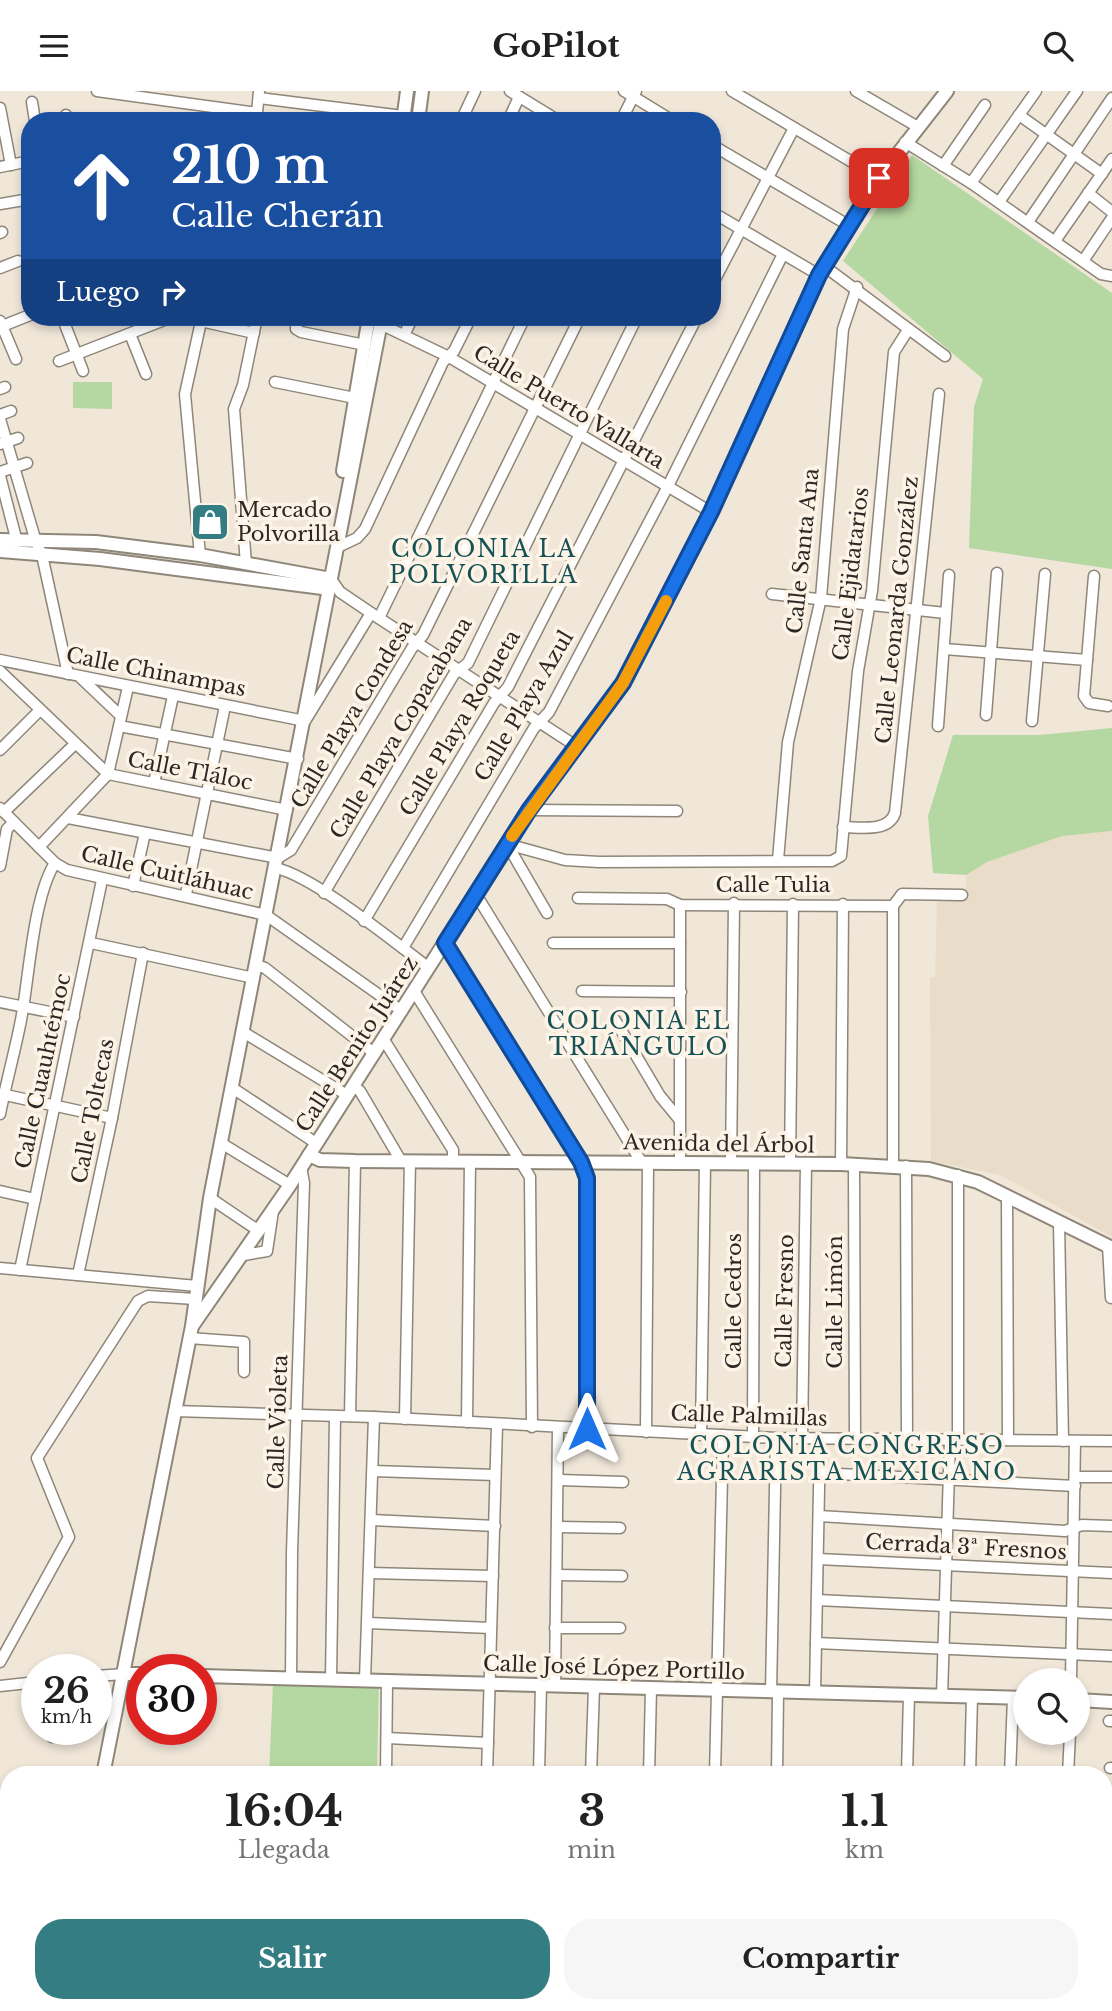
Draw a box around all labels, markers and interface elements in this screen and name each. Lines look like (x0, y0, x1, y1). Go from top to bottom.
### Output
text: GoPilot (492, 26, 620, 66)
icon: menu (35, 27, 73, 65)
icon: search (1039, 27, 1077, 65)
text: 210 m (171, 135, 329, 196)
icon: ahead (56, 140, 147, 231)
pin (849, 148, 909, 208)
icon: arrive (860, 159, 898, 197)
text: Calle Cherán (171, 196, 384, 236)
icon: right (154, 273, 192, 311)
text: Luego (56, 276, 140, 308)
street label: Calle Puerto Vallarta (469, 340, 670, 475)
street label: Calle Santa Ana (781, 466, 825, 635)
street label: Calle Leonarda González (870, 475, 924, 745)
street label: Calle Ejidatarios (827, 486, 875, 662)
place label: Mercado Polvorilla (237, 497, 340, 547)
shop icon: Mercado Polvorilla (189, 501, 231, 543)
district label: COLONIA LA POLVORILLA (389, 535, 579, 589)
street label: Calle Playa Copacabana (324, 612, 478, 844)
street label: Calle Playa Condesa (285, 615, 419, 813)
street label: Calle Playa Roqueta (394, 625, 526, 821)
street label: Calle Playa Azul (469, 626, 579, 786)
street label: Calle Chinampas (64, 642, 248, 702)
street label: Calle Tláloc (125, 746, 255, 796)
street label: Calle Cuitláhuac (78, 841, 256, 905)
street label: Calle Tulia (716, 872, 831, 898)
street label: Calle Benito Juárez (290, 951, 424, 1137)
street label: Calle Cuauhtémoc (10, 971, 76, 1171)
district label: COLONIA EL TRIÁNGULO (546, 1007, 732, 1061)
street label: Calle Toltecas (66, 1036, 120, 1186)
street label: Avenida del Árbol (622, 1129, 815, 1159)
street label: Calle Cedros (721, 1233, 747, 1369)
street label: Calle Fresno (771, 1234, 799, 1368)
street label: Calle Limón (822, 1235, 848, 1369)
street label: Calle Violeta (263, 1354, 293, 1490)
position arrow (550, 1392, 624, 1466)
street label: Calle Palmillas (670, 1400, 828, 1432)
district label: COLONIA CONGRESO AGRARISTA MEXICANO (676, 1432, 1017, 1486)
street label: Cerrada 3ª Fresnos (864, 1529, 1068, 1565)
street label: Calle José López Portillo (482, 1650, 746, 1686)
speed limit sign: 30 (126, 1654, 217, 1745)
map controls (1013, 1668, 1090, 1745)
button: search (1013, 1668, 1090, 1745)
text: 26 (43, 1669, 90, 1712)
text: km/h (41, 1706, 92, 1728)
text: 16:04 (225, 1785, 343, 1837)
text: 3 (578, 1785, 605, 1837)
text: 1.1 (841, 1785, 888, 1837)
text: Llegada (238, 1836, 330, 1864)
text: min (568, 1836, 616, 1864)
text: km (845, 1836, 884, 1864)
button: Salir (35, 1919, 550, 1999)
button: Compartir (564, 1919, 1078, 1999)

